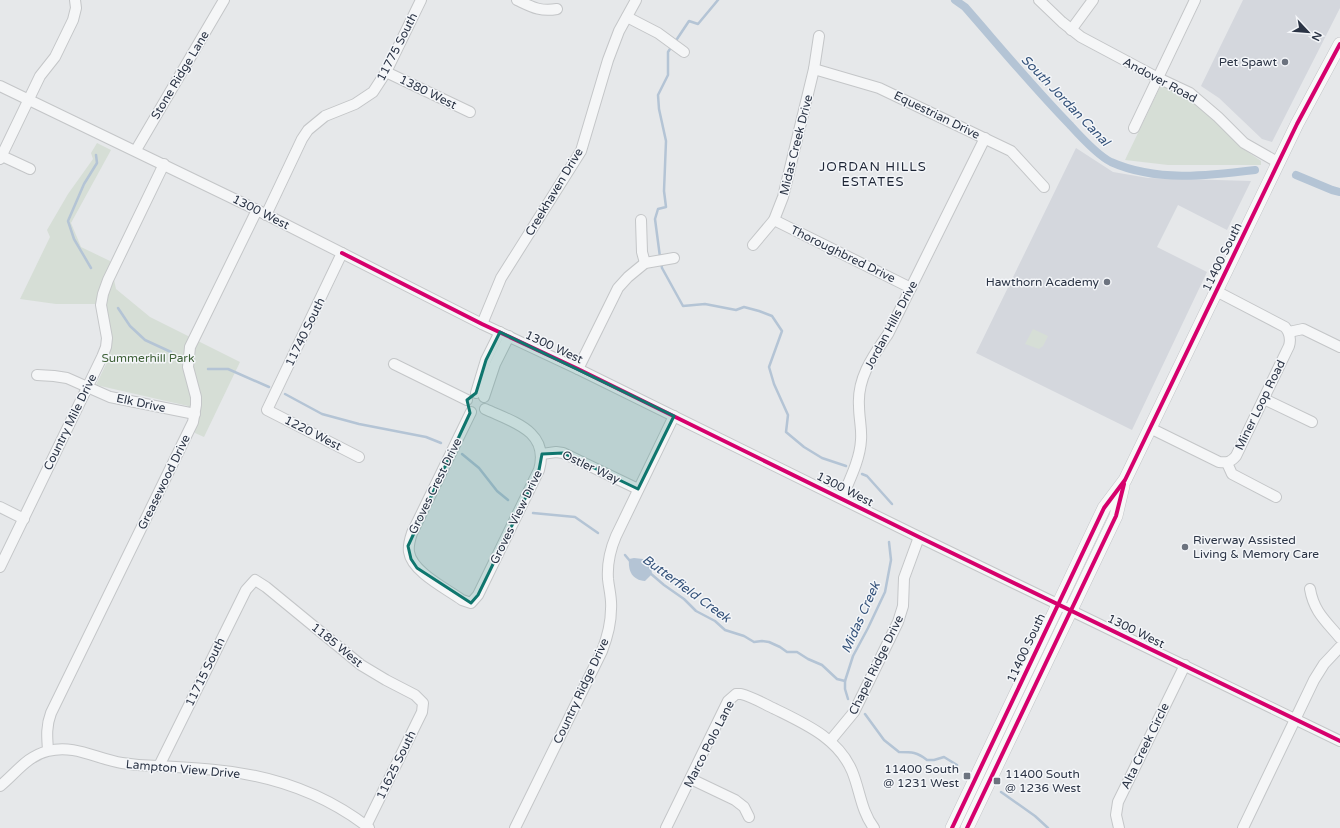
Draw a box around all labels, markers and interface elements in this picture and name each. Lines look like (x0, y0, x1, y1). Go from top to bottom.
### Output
street label: 11775 South (374, 11, 420, 83)
north arrow (1288, 12, 1328, 52)
street label: Stone Ridge Lane (148, 28, 212, 122)
text: N (1309, 29, 1324, 43)
water label: South Jordan Canal (1018, 52, 1114, 151)
street label: Andover Road (1121, 55, 1199, 105)
place label: Pet Spawt (1219, 55, 1277, 69)
marker: Pet Spawt (1280, 57, 1290, 67)
street label: 1380 West (397, 72, 459, 112)
street label: Equestrian Drive (892, 88, 982, 142)
street label: Midas Creek Drive (777, 93, 815, 197)
street label: Creekhaven Drive (522, 145, 586, 238)
district label: JORDAN HILLS ESTATES (819, 159, 927, 190)
street label: 1300 West (230, 192, 292, 232)
street label: 11400 South (1199, 220, 1245, 294)
street label: Thoroughbred Drive (788, 223, 898, 286)
place label: Hawthorn Academy (986, 275, 1100, 289)
marker: Hawthorn Academy (1102, 277, 1112, 287)
street label: Jordan Hills Drive (862, 278, 920, 372)
street label: 11740 South (282, 295, 328, 369)
street label: 1300 West (523, 328, 585, 367)
park label: Summerhill Park (101, 351, 195, 365)
street label: Miner Loop Road (1232, 358, 1288, 452)
street label: Country Mile Drive (41, 371, 100, 473)
street label: Elk Drive (115, 391, 167, 415)
street label: 1220 West (282, 413, 344, 453)
street label: Greasewood Drive (135, 432, 193, 532)
street label: Groves Crest Drive (406, 436, 464, 536)
street label: Ostler Way (560, 448, 623, 487)
street label: Groves View Drive (487, 468, 545, 566)
street label: 1300 West (814, 469, 876, 509)
place label: Riverway Assisted Living & Memory Care (1193, 533, 1319, 561)
marker: Riverway Assisted Living & Memory Care (1180, 542, 1190, 552)
water label: Butterfield Creek (639, 551, 734, 627)
water label: Midas Creek (838, 578, 884, 656)
street label: 11400 South (1004, 611, 1048, 685)
street label: 1300 West (1105, 611, 1167, 651)
street label: Chapel Ridge Drive (846, 613, 906, 717)
street label: 1185 West (309, 620, 366, 670)
street label: 11715 South (182, 635, 228, 709)
street label: Country Ridge Drive (550, 636, 612, 746)
street label: Marco Polo Lane (681, 698, 737, 790)
street label: Alta Creek Circle (1118, 700, 1172, 791)
street label: 11625 South (373, 728, 419, 802)
street label: Lampton View Drive (125, 757, 241, 781)
place label: 11400 South @ 1231 West (883, 762, 959, 790)
place label: 11400 South @ 1236 West (1005, 767, 1081, 795)
marker: 11400 South @ 1231 West (962, 771, 972, 781)
marker: 11400 South @ 1236 West (992, 776, 1002, 786)

